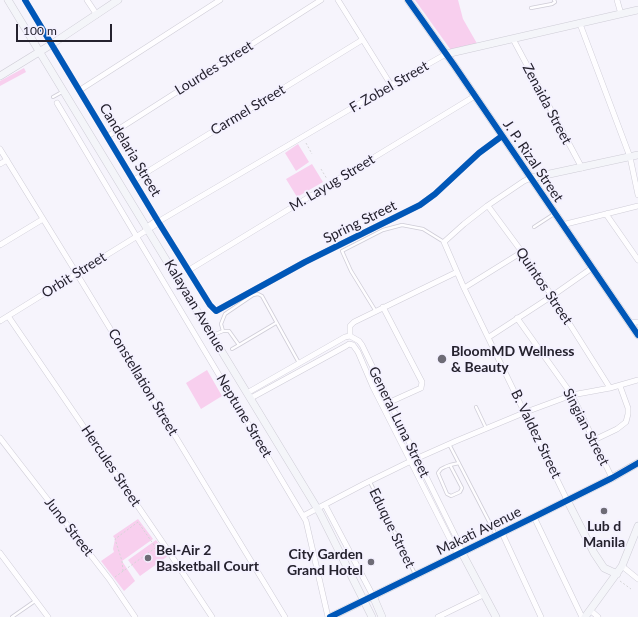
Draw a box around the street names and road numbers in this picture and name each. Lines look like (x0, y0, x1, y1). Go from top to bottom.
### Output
street label: Lourdes Street (172, 37, 256, 99)
street label: F. Zobel Street (346, 58, 432, 116)
street label: Zenaida Street (519, 61, 575, 147)
street label: Carmel Street (208, 81, 288, 139)
street label: Candelaria Street (96, 100, 164, 200)
street label: J. P. Rizal Street (499, 117, 567, 205)
street label: M. Layug Street (286, 151, 378, 215)
street label: Spring Street (321, 197, 399, 247)
street label: Quintos Street (512, 244, 576, 328)
street label: Orbit Street (39, 249, 109, 301)
street label: Kalayaan Avenue (161, 257, 229, 355)
street label: Constellation Street (104, 326, 182, 438)
street label: General Luna Street (365, 364, 433, 480)
street label: Neptune Street (213, 371, 275, 461)
street label: Singian Street (559, 386, 613, 468)
street label: B. Valdez Street (507, 387, 565, 481)
street label: Hercules Street (78, 422, 144, 510)
street label: Eduque Street (365, 485, 419, 571)
street label: Juno Street (41, 494, 97, 560)
street label: Makati Avenue (434, 503, 524, 559)

